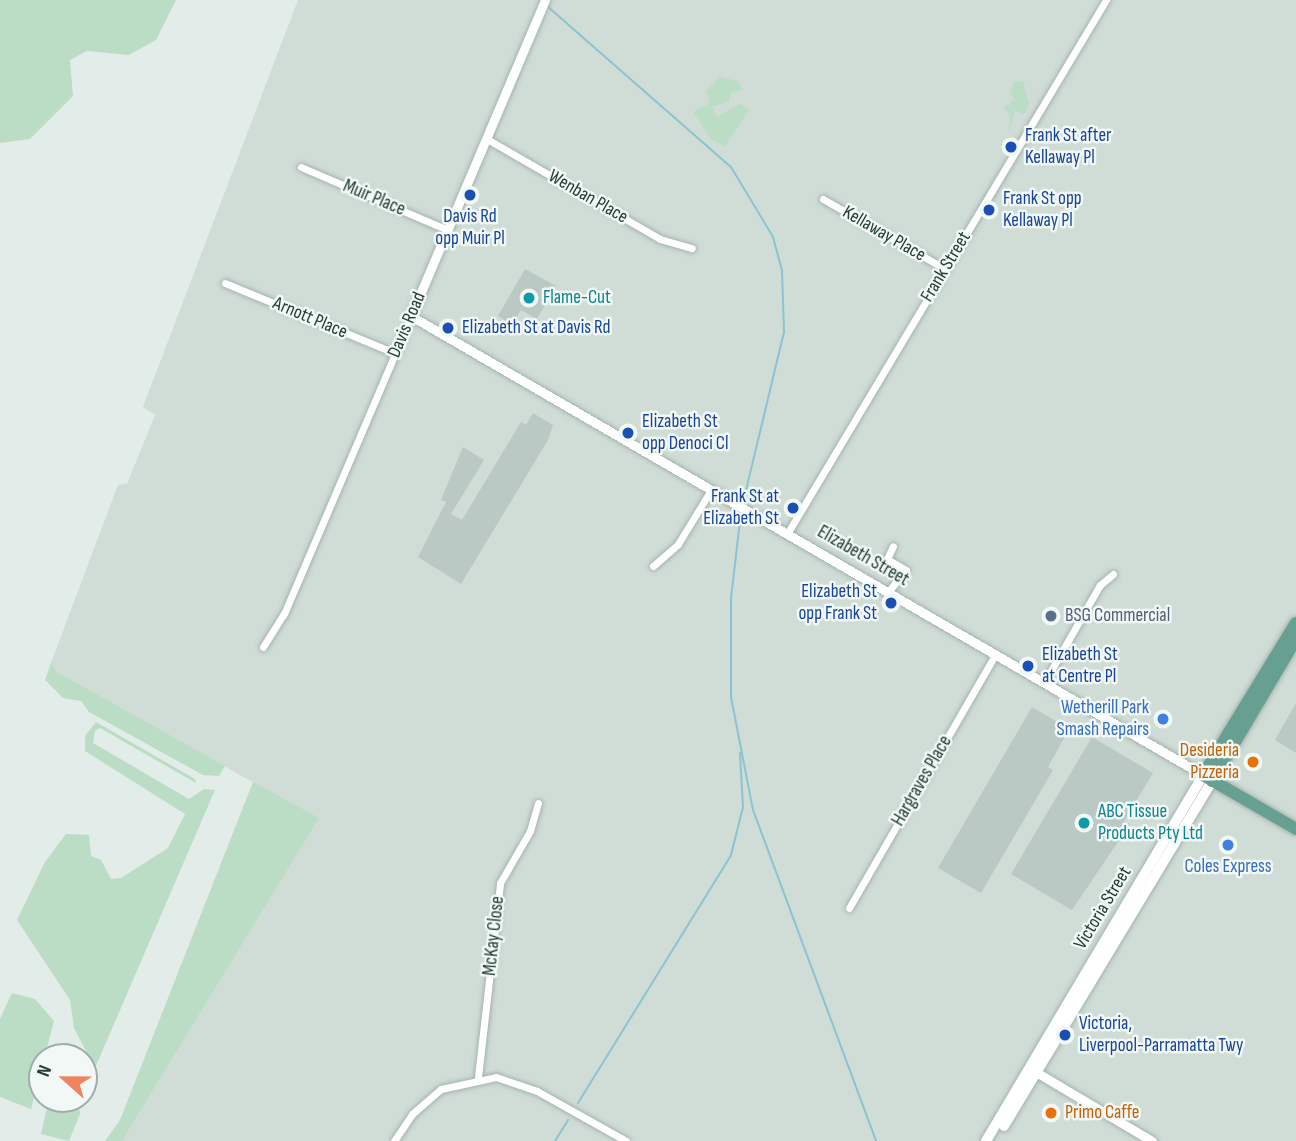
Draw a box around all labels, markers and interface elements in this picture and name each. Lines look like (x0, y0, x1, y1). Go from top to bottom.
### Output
place label: Frank St after Kellaway Pl (1025, 125, 1112, 169)
marker: Frank St after Kellaway Pl (1003, 139, 1019, 155)
street label: Wenban Place (544, 165, 632, 229)
street label: Muir Place (340, 175, 408, 221)
marker: Davis Rd opp Muir Pl (462, 187, 478, 203)
place label: Frank St opp Kellaway Pl (1003, 188, 1082, 232)
street label: Kellaway Place (838, 201, 930, 267)
marker: Frank St opp Kellaway Pl (981, 202, 997, 218)
place label: Davis Rd opp Muir Pl (435, 206, 505, 250)
street label: Frank Street (916, 228, 976, 306)
place label: Flame-Cut (543, 287, 611, 309)
street label: Davis Road (383, 289, 431, 361)
marker: Flame-Cut (521, 290, 537, 306)
street label: Arnott Place (269, 292, 351, 344)
place label: Elizabeth St at Davis Rd (462, 317, 611, 339)
marker: Elizabeth St at Davis Rd (440, 320, 456, 336)
place label: Elizabeth St opp Denoci Cl (642, 411, 729, 455)
marker: Elizabeth St opp Denoci Cl (620, 425, 636, 441)
place label: Frank St at Elizabeth St (703, 486, 779, 530)
marker: Frank St at Elizabeth St (785, 500, 801, 516)
street label: Elizabeth Street (813, 521, 913, 591)
place label: Elizabeth St opp Frank St (798, 581, 877, 625)
marker: Elizabeth St opp Frank St (883, 595, 899, 611)
place label: BSG Commercial (1065, 605, 1170, 627)
marker: BSG Commercial (1043, 608, 1059, 624)
place label: Elizabeth St at Centre Pl (1042, 644, 1118, 688)
marker: Elizabeth St at Centre Pl (1020, 658, 1036, 674)
place label: Wetherill Park Smash Repairs (1057, 697, 1149, 741)
marker: Wetherill Park Smash Repairs (1155, 711, 1171, 727)
street label: Hargraves Place (887, 732, 957, 830)
place label: Desideria Pizzeria (1180, 740, 1239, 784)
marker: Desideria Pizzeria (1245, 754, 1261, 770)
place label: ABC Tissue Products Pty Ltd (1098, 801, 1203, 845)
marker: ABC Tissue Products Pty Ltd (1076, 815, 1092, 831)
marker: Coles Express (1220, 837, 1236, 853)
place label: Coles Express (1185, 856, 1271, 878)
street label: Victoria Street (1069, 862, 1137, 954)
street label: McKay Close (478, 895, 510, 977)
place label: Victoria, Liverpool-Parramatta Twy (1079, 1013, 1243, 1057)
marker: Victoria, Liverpool-Parramatta Twy (1057, 1027, 1073, 1043)
north arrow (28, 1043, 98, 1113)
text: N (32, 1062, 57, 1080)
place label: Primo Caffe (1065, 1102, 1139, 1124)
marker: Primo Caffe (1043, 1105, 1059, 1121)

